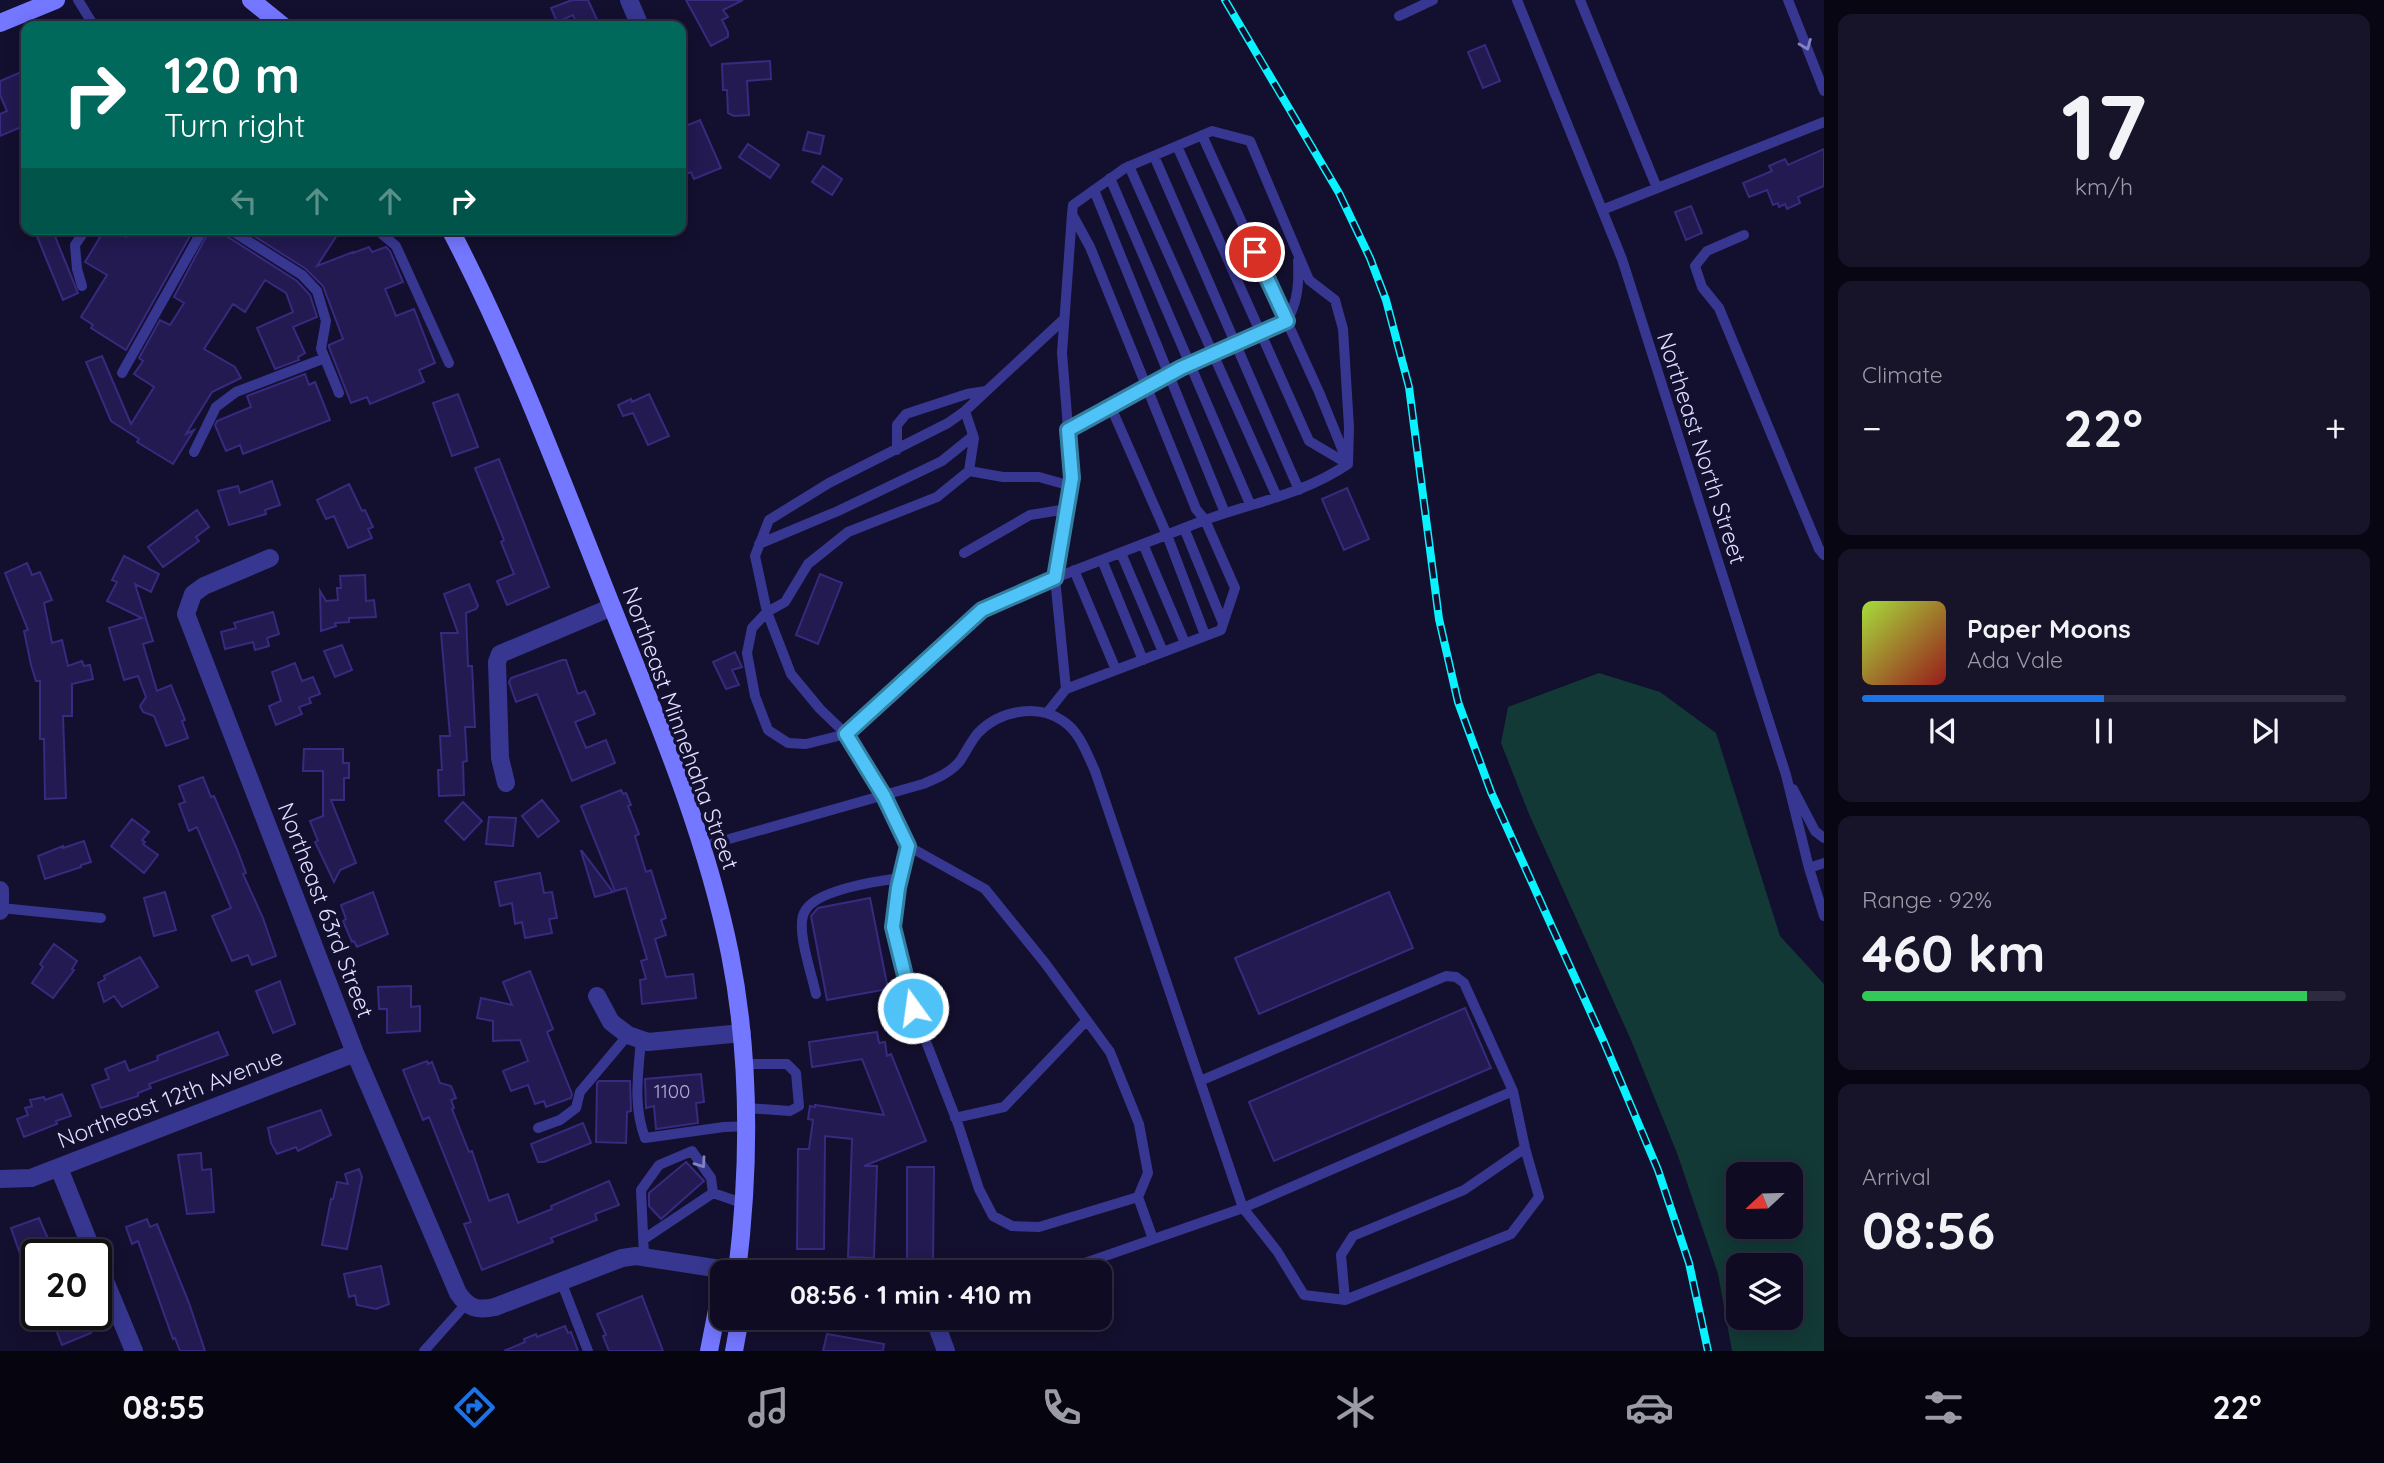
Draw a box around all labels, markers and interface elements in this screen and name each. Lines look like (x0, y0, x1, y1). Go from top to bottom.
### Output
one-way arrow (1797, 39, 1811, 51)
text: 120 m (164, 44, 300, 105)
icon: right (49, 49, 140, 140)
text: 17 (2061, 69, 2147, 183)
text: Turn right (164, 105, 305, 145)
text: km/h (2075, 172, 2133, 201)
icon: left (225, 182, 263, 220)
icon: ahead (298, 182, 336, 220)
icon: ahead (371, 182, 409, 220)
icon: right (444, 182, 482, 220)
pin (1225, 222, 1285, 282)
icon: arrive (1236, 233, 1274, 271)
street label: Northeast North Street (1651, 329, 1753, 568)
text: Climate (1862, 360, 1943, 389)
text: 22° (2063, 395, 2143, 460)
text: − (1862, 404, 1882, 452)
text: + (2325, 404, 2346, 452)
street label: Northeast Minnehaha Street (616, 583, 746, 874)
text: Paper Moons (1967, 612, 2131, 645)
text: Ada Vale (1967, 645, 2063, 674)
icon: previous (1924, 712, 1962, 750)
icon: pause (2085, 712, 2123, 750)
icon: next (2246, 712, 2284, 750)
street label: Northeast 63rd Street (272, 798, 380, 1022)
text: Range · 92% (1862, 885, 1992, 914)
text: 460 km (1862, 920, 2045, 985)
position arrow (876, 971, 950, 1045)
street label: Northeast 12th Avenue (53, 1042, 287, 1154)
house number: 1100 (654, 1079, 690, 1103)
one-way arrow (693, 1155, 705, 1168)
north arrow (1726, 1162, 1802, 1239)
map controls (1726, 1162, 1803, 1330)
text: Arrival (1862, 1162, 1931, 1191)
text: 08:56 (1862, 1197, 1995, 1262)
speed limit sign: 20 (21, 1239, 112, 1330)
button: layers (1726, 1253, 1803, 1330)
text: 08:56 · 1 min · 410 m (790, 1278, 1032, 1311)
icon: directions (450, 1383, 499, 1432)
icon: music (744, 1383, 793, 1432)
icon: phone (1037, 1383, 1086, 1432)
icon: climate (1331, 1383, 1380, 1432)
icon: car (1625, 1383, 1674, 1432)
icon: filters (1919, 1383, 1968, 1432)
text: 08:55 (122, 1387, 205, 1427)
text: 22° (2213, 1387, 2262, 1427)

